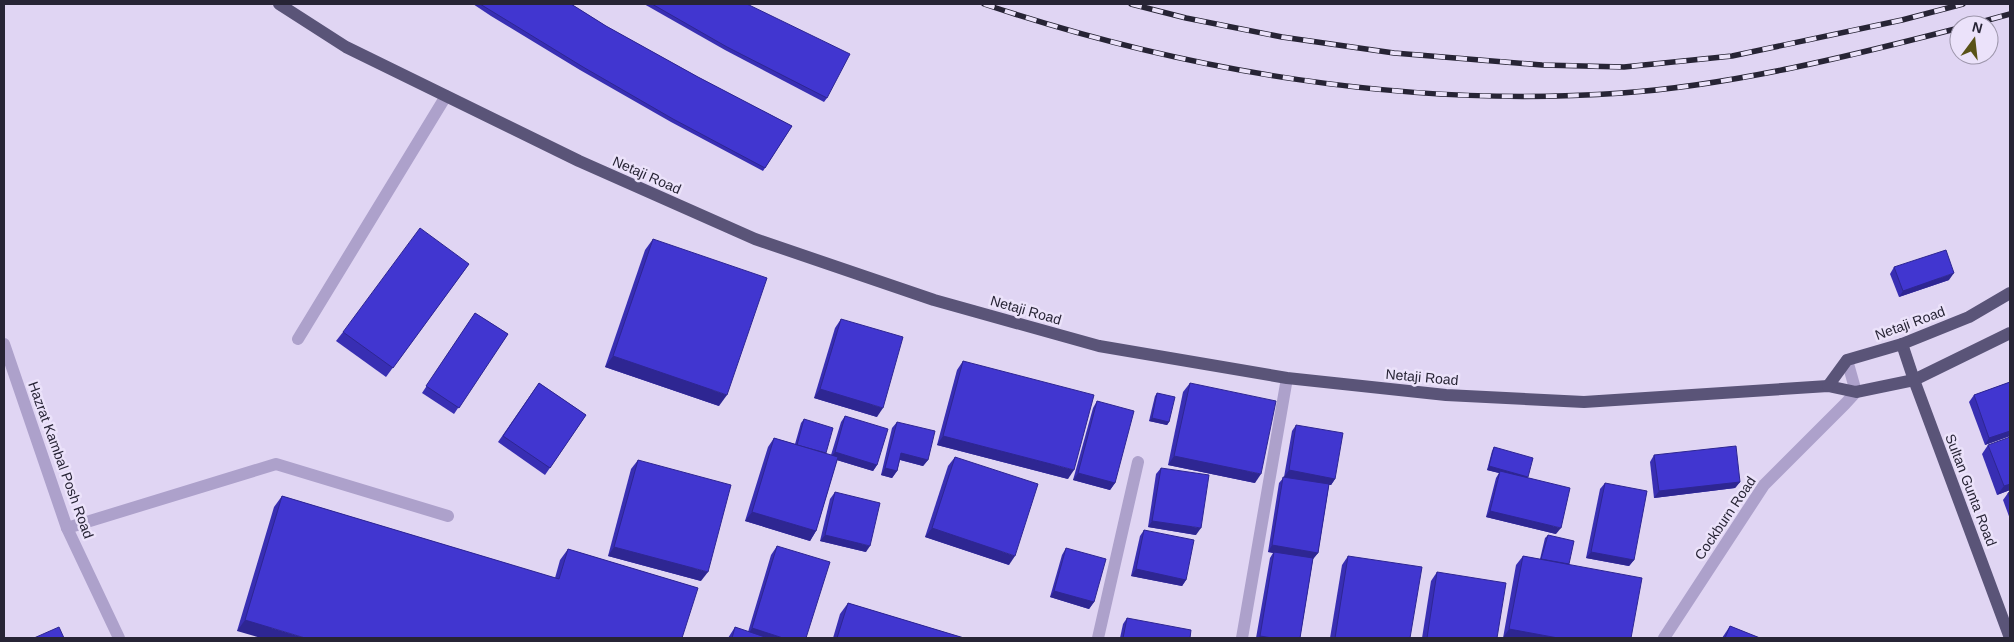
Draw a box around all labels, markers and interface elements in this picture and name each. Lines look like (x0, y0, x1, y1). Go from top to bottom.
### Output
north arrow (1949, 15, 1999, 65)
text: N (1970, 18, 1984, 36)
street label: Netaji Road (610, 153, 684, 197)
street label: Netaji Road (989, 292, 1063, 328)
street label: Netaji Road (1873, 303, 1947, 343)
street label: Netaji Road (1385, 366, 1459, 388)
street label: Hazrat Kambal Posh Road (25, 379, 97, 541)
street label: Sultan Gunta Road (1942, 432, 2000, 548)
street label: Cockburn Road (1691, 473, 1759, 563)

